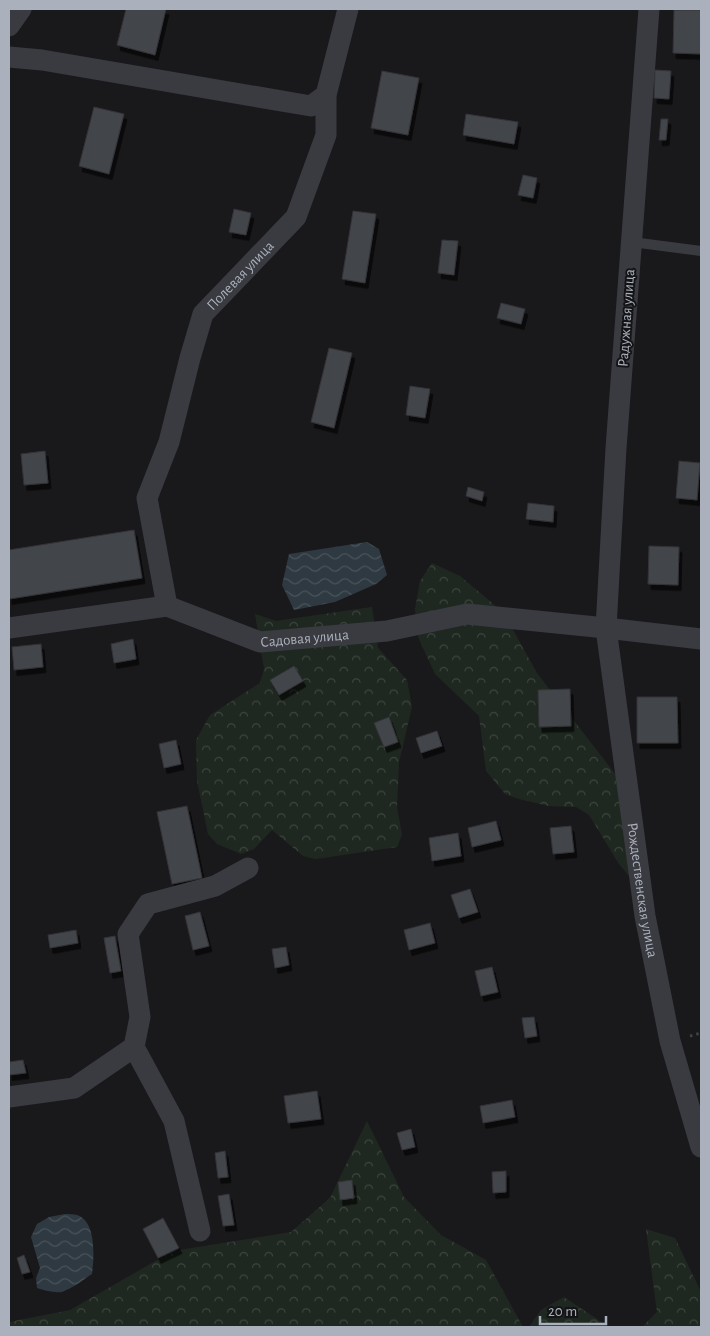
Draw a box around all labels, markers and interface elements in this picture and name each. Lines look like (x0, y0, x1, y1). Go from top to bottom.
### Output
street label: Полевая улица (204, 238, 277, 313)
street label: Радужная улица (616, 269, 637, 367)
street label: Садовая улица (260, 627, 350, 650)
street label: Рождественская улица (624, 822, 660, 959)
scale bar (540, 1294, 606, 1326)
text: 20 m (548, 1304, 577, 1319)

